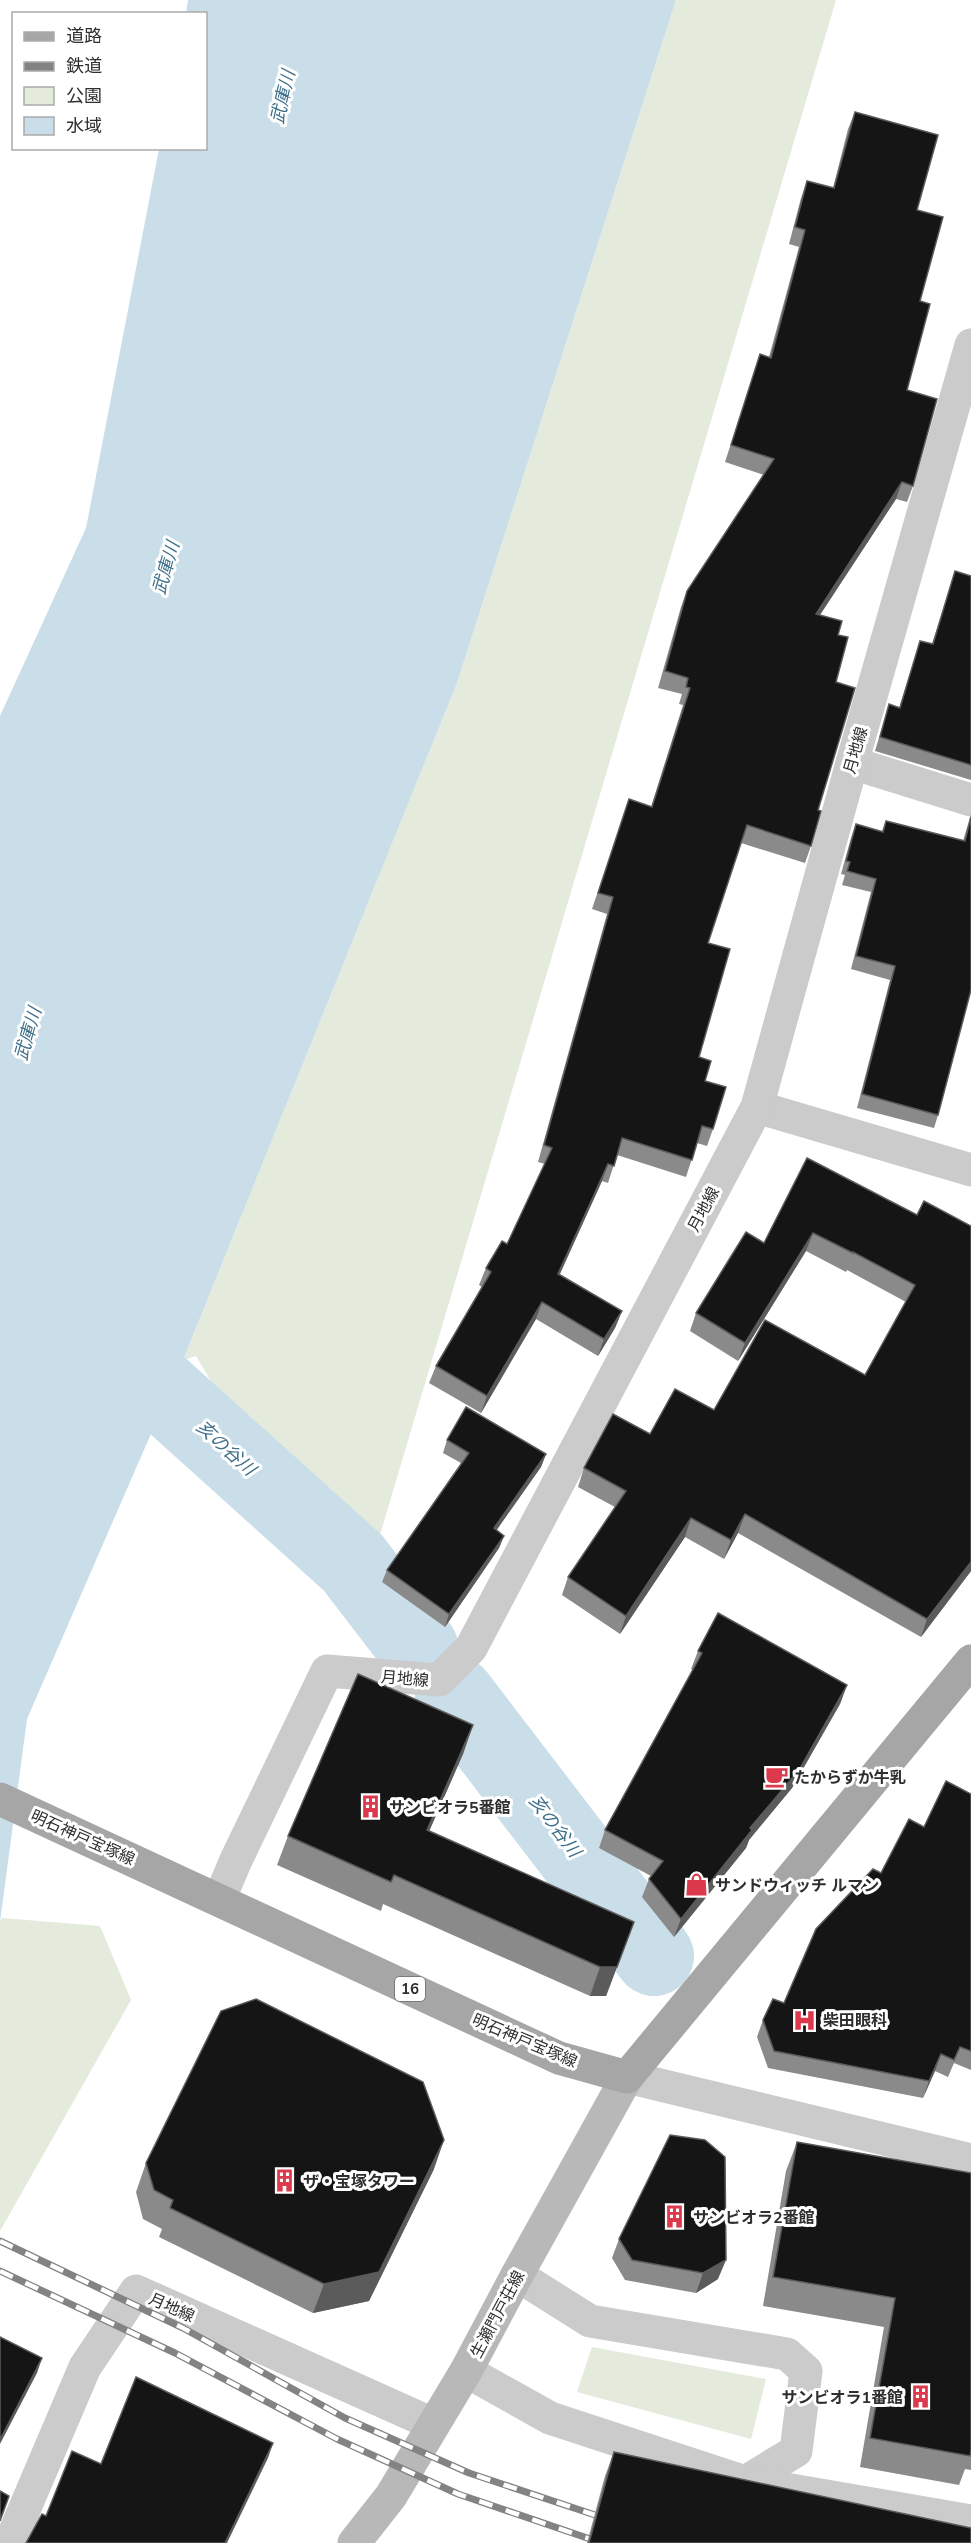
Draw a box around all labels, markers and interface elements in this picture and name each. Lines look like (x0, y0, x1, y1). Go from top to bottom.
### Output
legend (12, 12, 207, 150)
text: 道路 (66, 24, 102, 48)
text: 鉄道 (66, 54, 102, 78)
water label: 武庫川 (265, 66, 301, 126)
text: 公園 (66, 84, 102, 108)
text: 水域 (66, 114, 102, 138)
water label: 武庫川 (147, 537, 186, 597)
street label: 月地線 (839, 724, 873, 776)
water label: 武庫川 (9, 1003, 48, 1063)
street label: 月地線 (683, 1183, 725, 1236)
water label: 亥の谷川 (191, 1415, 262, 1482)
street label: 月地線 (380, 1666, 430, 1692)
cafe icon: たからずか牛乳 (763, 1764, 789, 1790)
place label: たからずか牛乳 (794, 1767, 906, 1789)
water label: 亥の谷川 (524, 1790, 587, 1864)
building icon: サンビオラ5番館 (358, 1794, 384, 1820)
place label: サンビオラ5番館 (389, 1797, 511, 1819)
street label: 明石神戸宝塚線 (27, 1805, 138, 1871)
shop icon: サンドウィッチ ルマン (684, 1872, 710, 1898)
place label: サンドウィッチ ルマン (715, 1875, 879, 1897)
road number: 16 (395, 1977, 425, 2001)
hospital icon: 柴田眼科 (792, 2007, 818, 2033)
street label: 明石神戸宝塚線 (469, 2009, 580, 2073)
place label: 柴田眼科 (823, 2010, 887, 2032)
building icon: ザ・宝塚タワー (272, 2168, 298, 2194)
place label: ザ・宝塚タワー (303, 2171, 415, 2193)
building icon: サンビオラ2番館 (662, 2204, 688, 2230)
place label: サンビオラ2番館 (693, 2207, 815, 2229)
street label: 生瀬門戸荘線 (466, 2267, 530, 2362)
street label: 月地線 (145, 2288, 198, 2328)
building icon: サンビオラ1番館 (908, 2384, 934, 2410)
place label: サンビオラ1番館 (781, 2387, 903, 2409)

